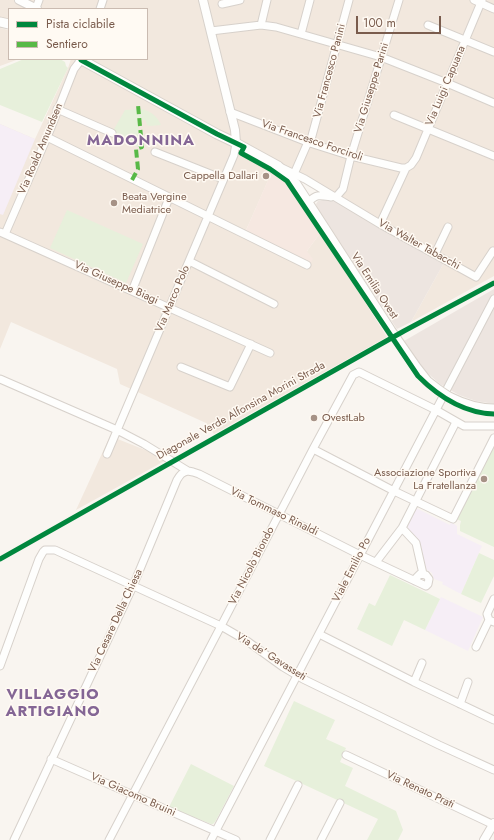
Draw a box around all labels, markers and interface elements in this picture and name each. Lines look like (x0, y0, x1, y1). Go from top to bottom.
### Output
legend (8, 8, 148, 60)
scale bar (358, 8, 443, 34)
text: 100 m (363, 14, 396, 32)
text: Pista ciclabile (46, 15, 115, 33)
street label: Via Francesco Panini (311, 22, 349, 120)
text: Sentiero (46, 35, 88, 53)
street label: Via Giuseppe Parini (352, 41, 392, 135)
street label: Via Luigi Capuana (423, 44, 469, 128)
street label: Via Roald Amundsen (16, 101, 66, 197)
street label: Via Francesco Forciroli (259, 117, 365, 165)
district label: MADONNINA (87, 132, 195, 150)
place label: Cappella Dallari (184, 169, 258, 183)
marker: Cappella Dallari (261, 171, 271, 181)
place label: Beata Vergine Mediatrice (122, 190, 187, 216)
marker: Beata Vergine Mediatrice (109, 198, 119, 208)
street label: Via Walter Tabacchi (376, 217, 462, 273)
street label: Via Emilia Ovest (348, 250, 400, 322)
street label: Via Giuseppe Biagi (72, 258, 160, 308)
street label: Via Marco Polo (153, 264, 193, 334)
street label: Diagonale Verde Alfonsina Morini Strada (154, 359, 328, 463)
place label: OvestLab (322, 411, 365, 425)
marker: OvestLab (309, 413, 319, 423)
place label: Associazione Sportiva La Fratellanza (374, 466, 476, 492)
marker: Associazione Sportiva La Fratellanza (479, 474, 489, 484)
street label: Via Tommaso Rinaldi (228, 485, 320, 539)
street label: Via Nicolò Biondo (227, 525, 277, 607)
street label: Viale Emilio Po (330, 535, 374, 605)
street label: Via Cesare Della Chiesa (86, 567, 146, 675)
street label: Via de’ Gavasseti (233, 630, 309, 684)
district label: VILLAGGIO ARTIGIANO (5, 686, 101, 721)
street label: Via Renato Prati (384, 768, 456, 812)
street label: Via Giacomo Bruini (88, 770, 178, 820)

